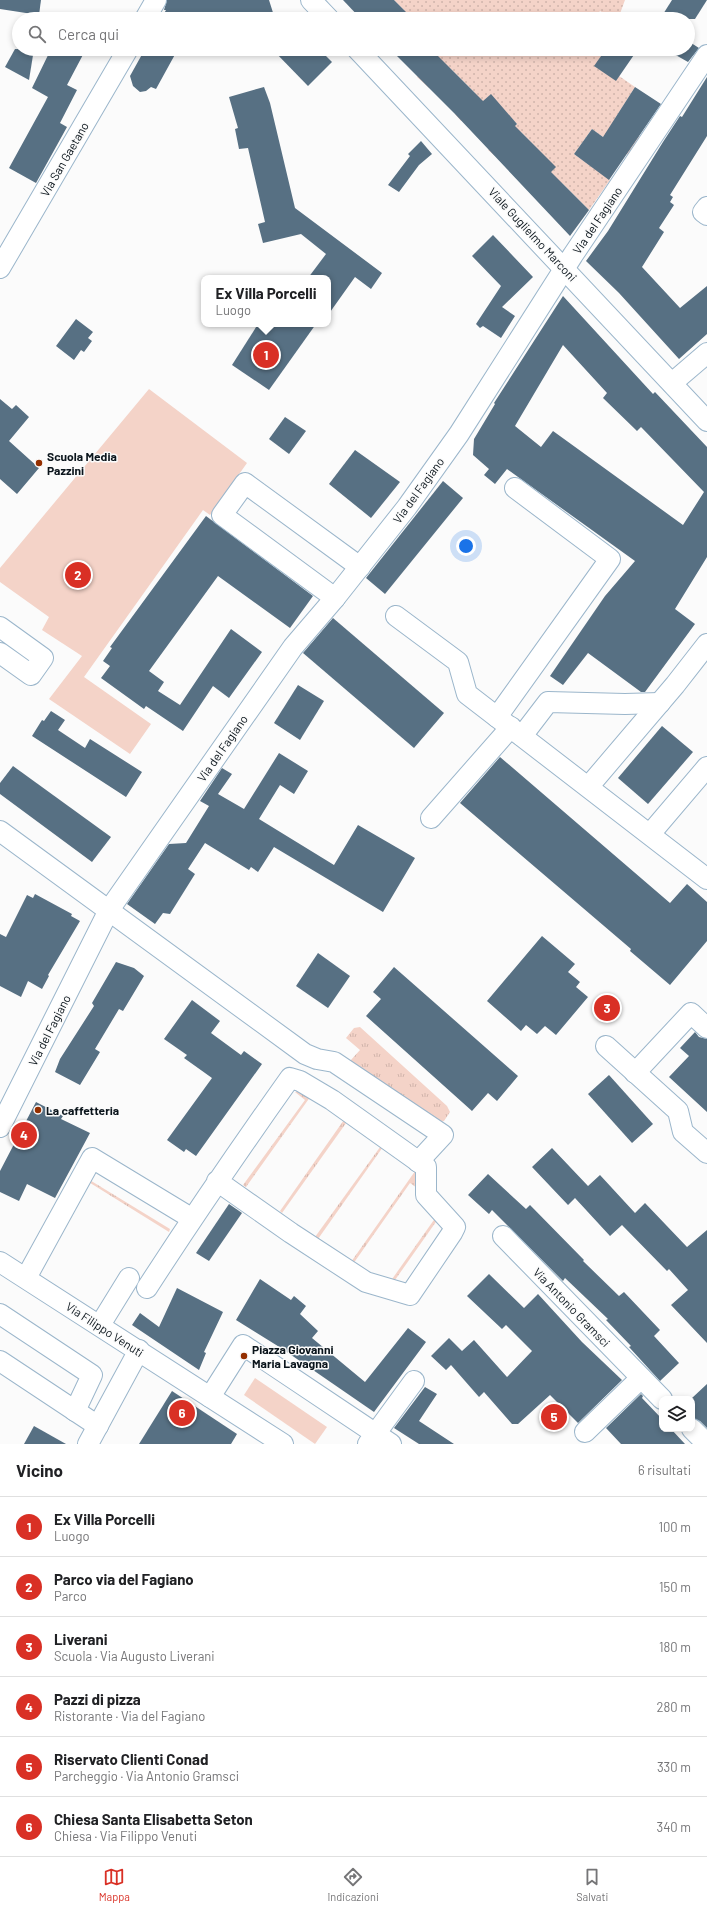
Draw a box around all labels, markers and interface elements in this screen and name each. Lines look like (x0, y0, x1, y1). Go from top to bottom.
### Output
search box (12, 12, 695, 56)
icon: search (26, 23, 48, 45)
text: Cerca qui (58, 25, 119, 43)
street label: Via San Gaetano (37, 119, 91, 199)
street label: Viale Guglielmo Marconi (486, 184, 580, 284)
street label: Via del Fagiano (569, 184, 625, 256)
popup (201, 275, 331, 327)
text: Ex Villa Porcelli (216, 284, 316, 302)
text: Luogo (216, 302, 251, 318)
pin: 1 (253, 340, 279, 370)
place label: Scuola Media Pazzini (47, 449, 117, 477)
street label: Via del Fagiano (389, 454, 447, 526)
marker: Scuola Media Pazzini (34, 458, 44, 468)
your location (456, 536, 476, 556)
pin: 2 (65, 560, 91, 590)
street label: Via del Fagiano (194, 712, 250, 784)
street label: Via del Fagiano (25, 992, 73, 1068)
pin: 3 (594, 993, 620, 1023)
place label: La caffetteria (46, 1103, 119, 1117)
marker: La caffetteria (33, 1105, 43, 1115)
pin: 4 (11, 1120, 37, 1150)
street label: Via Antonio Gramsci (531, 1265, 613, 1349)
street label: Via Filippo Venuti (64, 1299, 146, 1359)
place label: Piazza Giovanni Maria Lavagna (252, 1342, 334, 1370)
marker: Piazza Giovanni Maria Lavagna (239, 1351, 249, 1361)
map controls (659, 1396, 695, 1432)
button: layers (659, 1396, 695, 1432)
pin: 6 (169, 1398, 195, 1428)
pin: 5 (541, 1402, 567, 1432)
text: Vicino (16, 1460, 63, 1480)
text: 6 risultati (638, 1462, 691, 1478)
text: Ex Villa Porcelli (54, 1510, 155, 1528)
text: 1 (27, 1519, 31, 1535)
text: 100 m (658, 1519, 691, 1535)
text: Luogo (54, 1528, 89, 1544)
text: Parco via del Fagiano (54, 1570, 194, 1588)
text: 2 (25, 1579, 33, 1595)
text: 150 m (659, 1579, 691, 1595)
text: Parco (54, 1588, 87, 1604)
text: Liverani (54, 1630, 108, 1648)
text: 3 (25, 1639, 33, 1655)
text: 180 m (659, 1639, 691, 1655)
text: Scuola · Via Augusto Liverani (54, 1648, 215, 1664)
text: Pazzi di pizza (54, 1690, 141, 1708)
text: 4 (25, 1699, 33, 1715)
text: 280 m (657, 1699, 691, 1715)
text: Ristorante · Via del Fagiano (54, 1708, 205, 1724)
text: Riservato Clienti Conad (54, 1750, 208, 1768)
text: 5 (25, 1759, 33, 1775)
text: 330 m (657, 1759, 691, 1775)
text: Parcheggio · Via Antonio Gramsci (54, 1768, 239, 1784)
text: Chiesa Santa Elisabetta Seton (54, 1810, 253, 1828)
text: 6 (26, 1819, 32, 1835)
text: 340 m (656, 1819, 691, 1835)
text: Chiesa · Via Filippo Venuti (54, 1828, 197, 1844)
tab: Mappa (99, 1866, 130, 1903)
tab: Indicazioni (327, 1866, 379, 1903)
tab: Salvati (576, 1866, 608, 1903)

